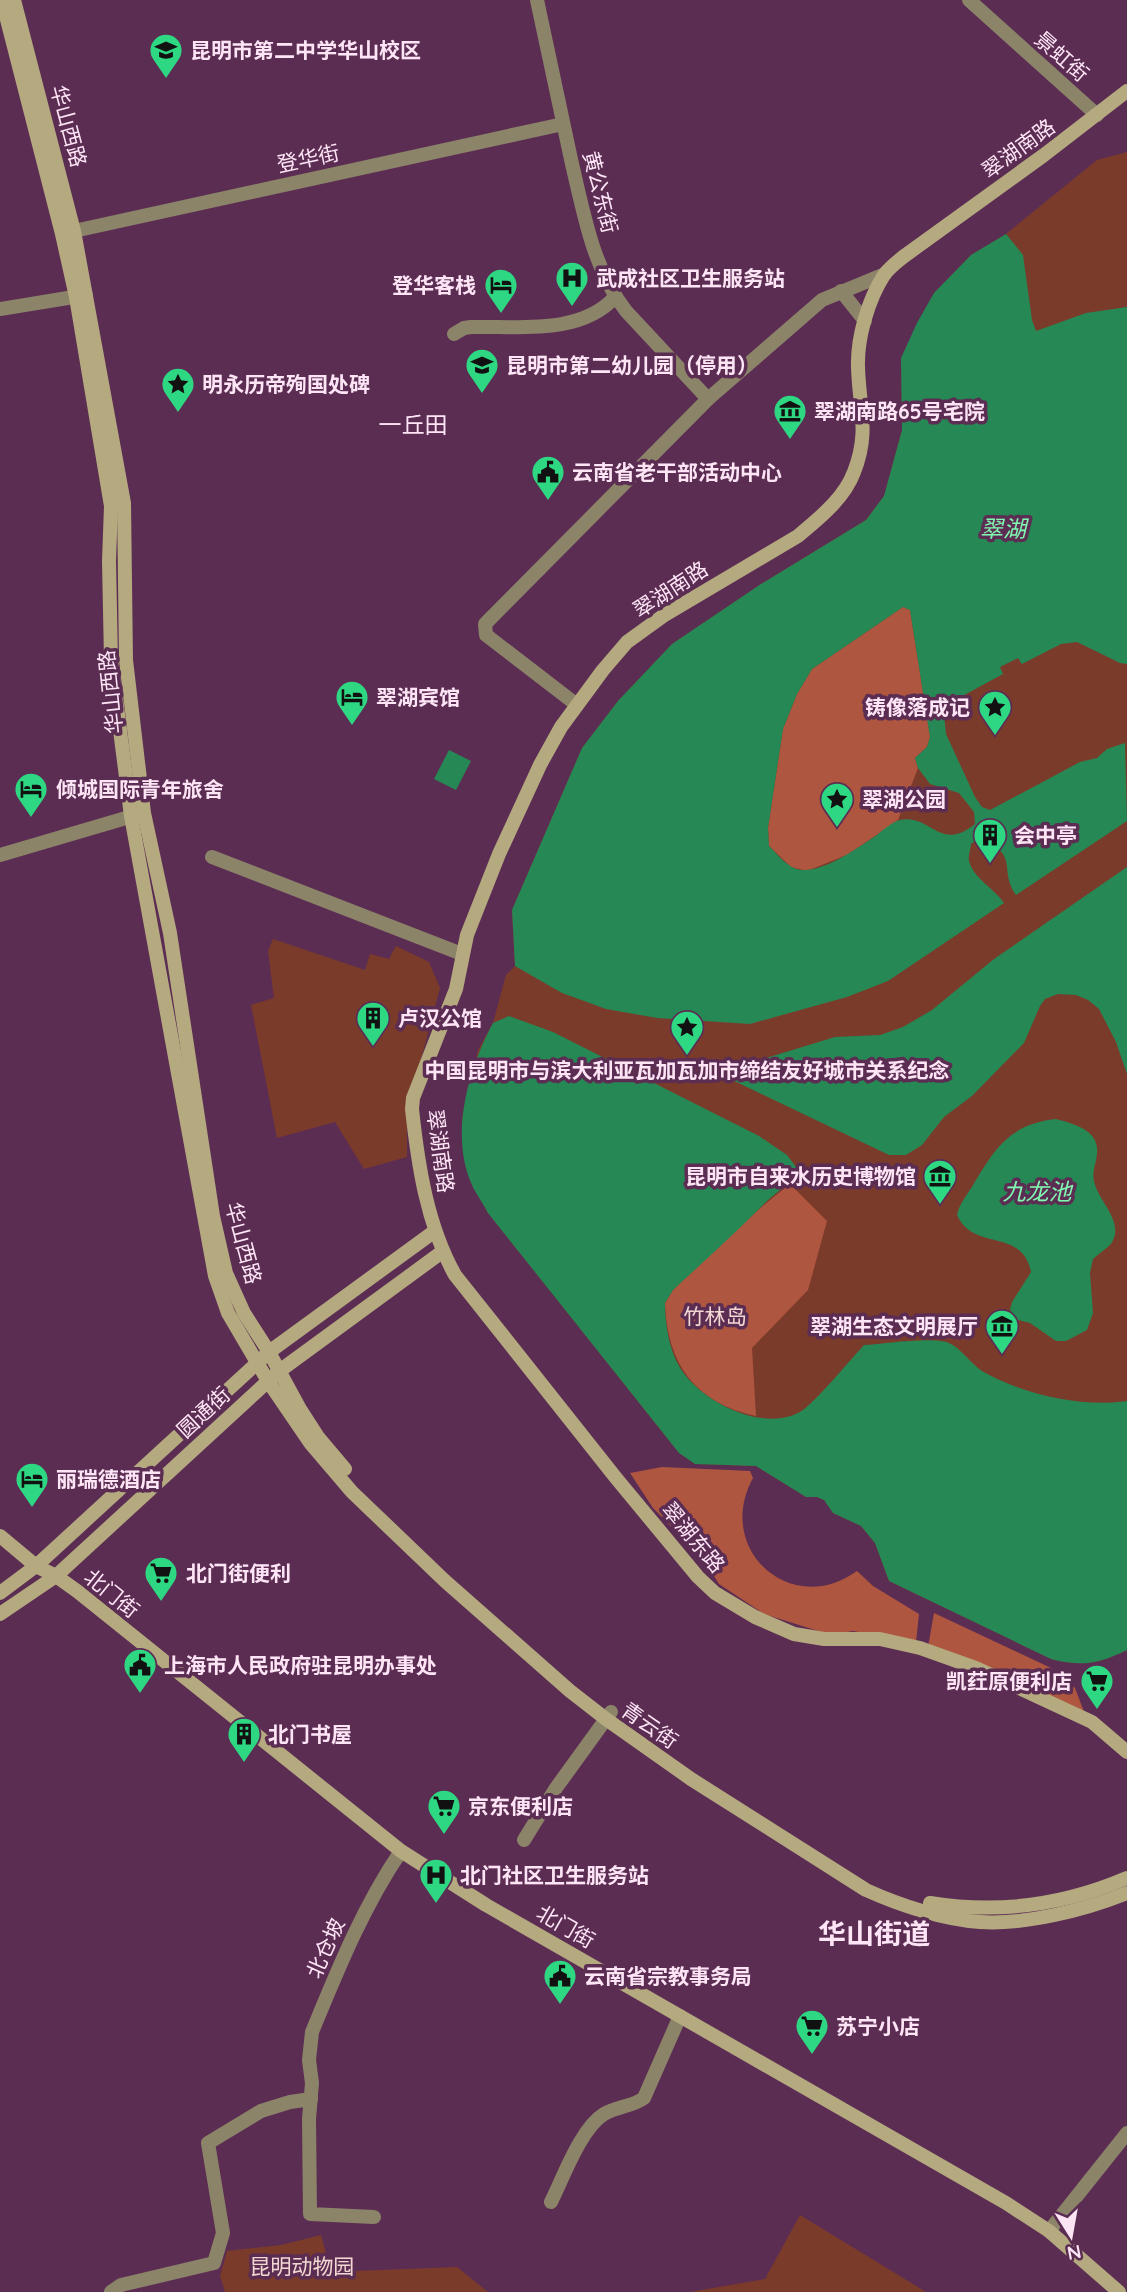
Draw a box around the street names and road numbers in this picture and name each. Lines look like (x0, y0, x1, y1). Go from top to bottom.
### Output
street label: 景虹街 (1030, 26, 1094, 86)
street label: 华山西路 (46, 82, 92, 170)
street label: 翠湖南路 (976, 113, 1060, 183)
street label: 登华街 (274, 139, 342, 177)
street label: 黄公东街 (578, 148, 624, 236)
street label: 翠湖南路 (628, 555, 712, 623)
street label: 华山西路 (93, 649, 127, 735)
street label: 翠湖南路 (422, 1108, 460, 1194)
street label: 华山西路 (221, 1199, 267, 1287)
street label: 圆通街 (171, 1381, 235, 1443)
street label: 翠湖东路 (657, 1496, 731, 1578)
street label: 北门街 (79, 1563, 145, 1623)
street label: 青云街 (617, 1696, 683, 1754)
street label: 北门街 (532, 1899, 600, 1953)
street label: 北仓坡 (300, 1914, 350, 1982)

